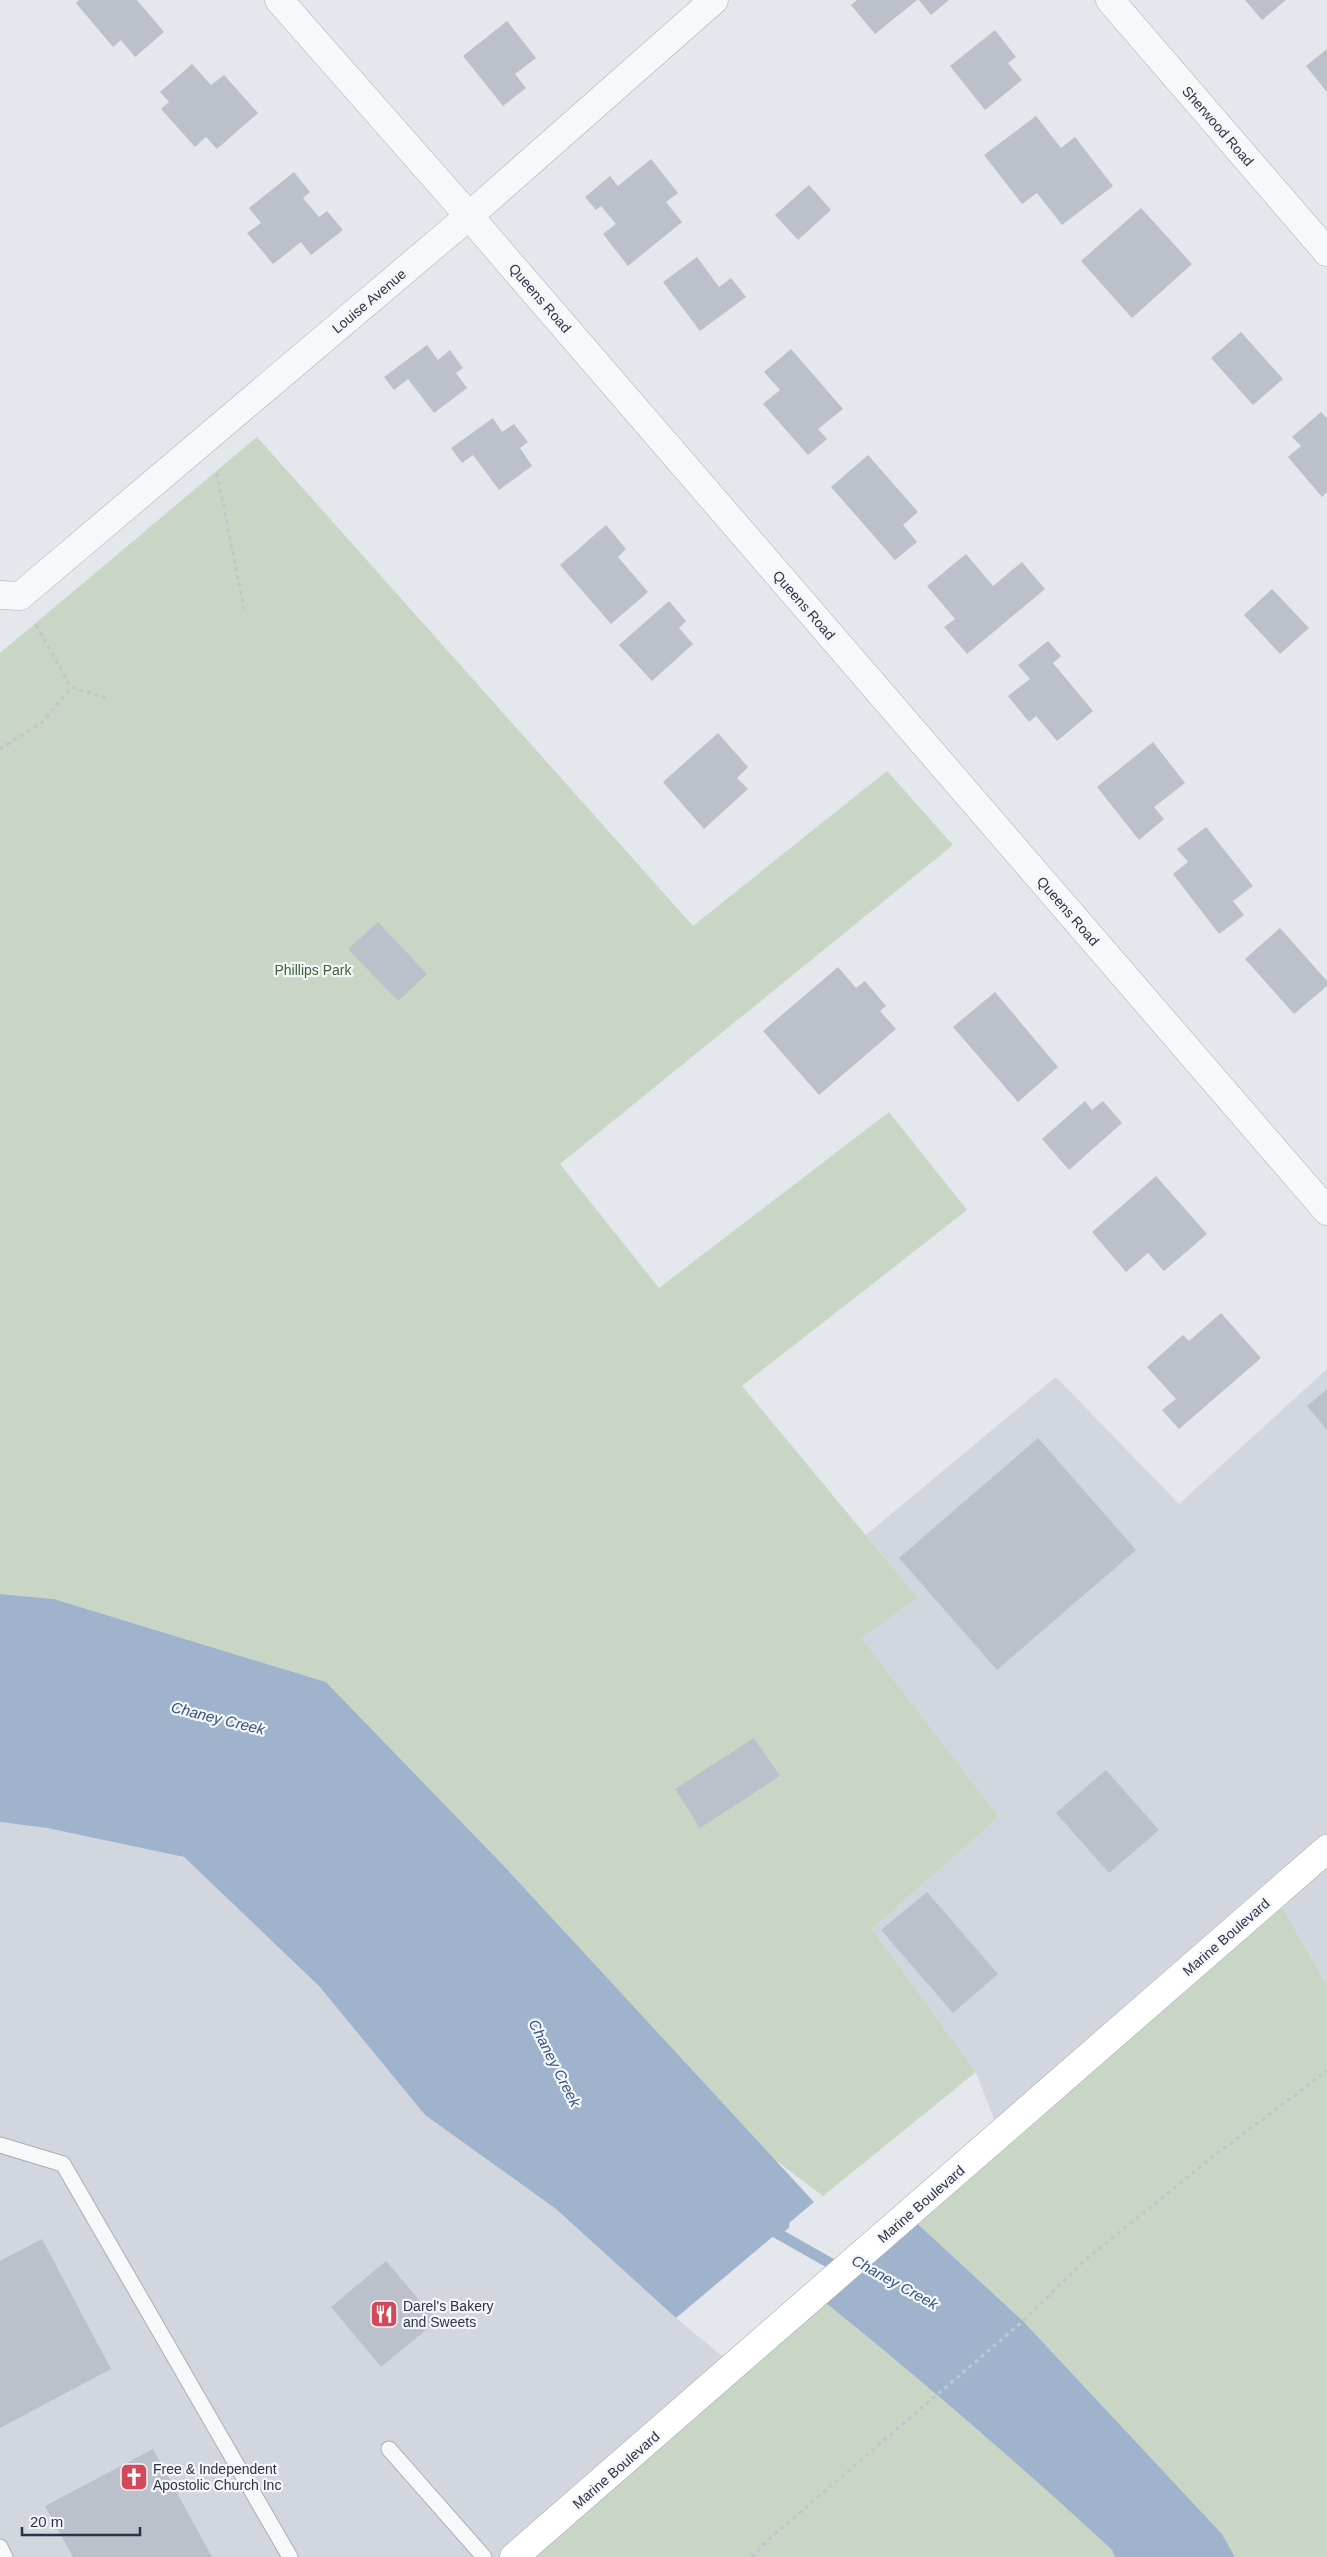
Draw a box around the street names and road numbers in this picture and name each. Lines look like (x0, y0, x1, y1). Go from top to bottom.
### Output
street label: Sherwood Road (1179, 83, 1257, 169)
street label: Queens Road (506, 260, 574, 336)
street label: Louise Avenue (329, 265, 409, 337)
street label: Queens Road (770, 567, 838, 643)
street label: Queens Road (1034, 873, 1102, 949)
street label: Marine Boulevard (1179, 1895, 1273, 1979)
street label: Marine Boulevard (874, 2162, 968, 2246)
street label: Marine Boulevard (569, 2428, 663, 2512)

